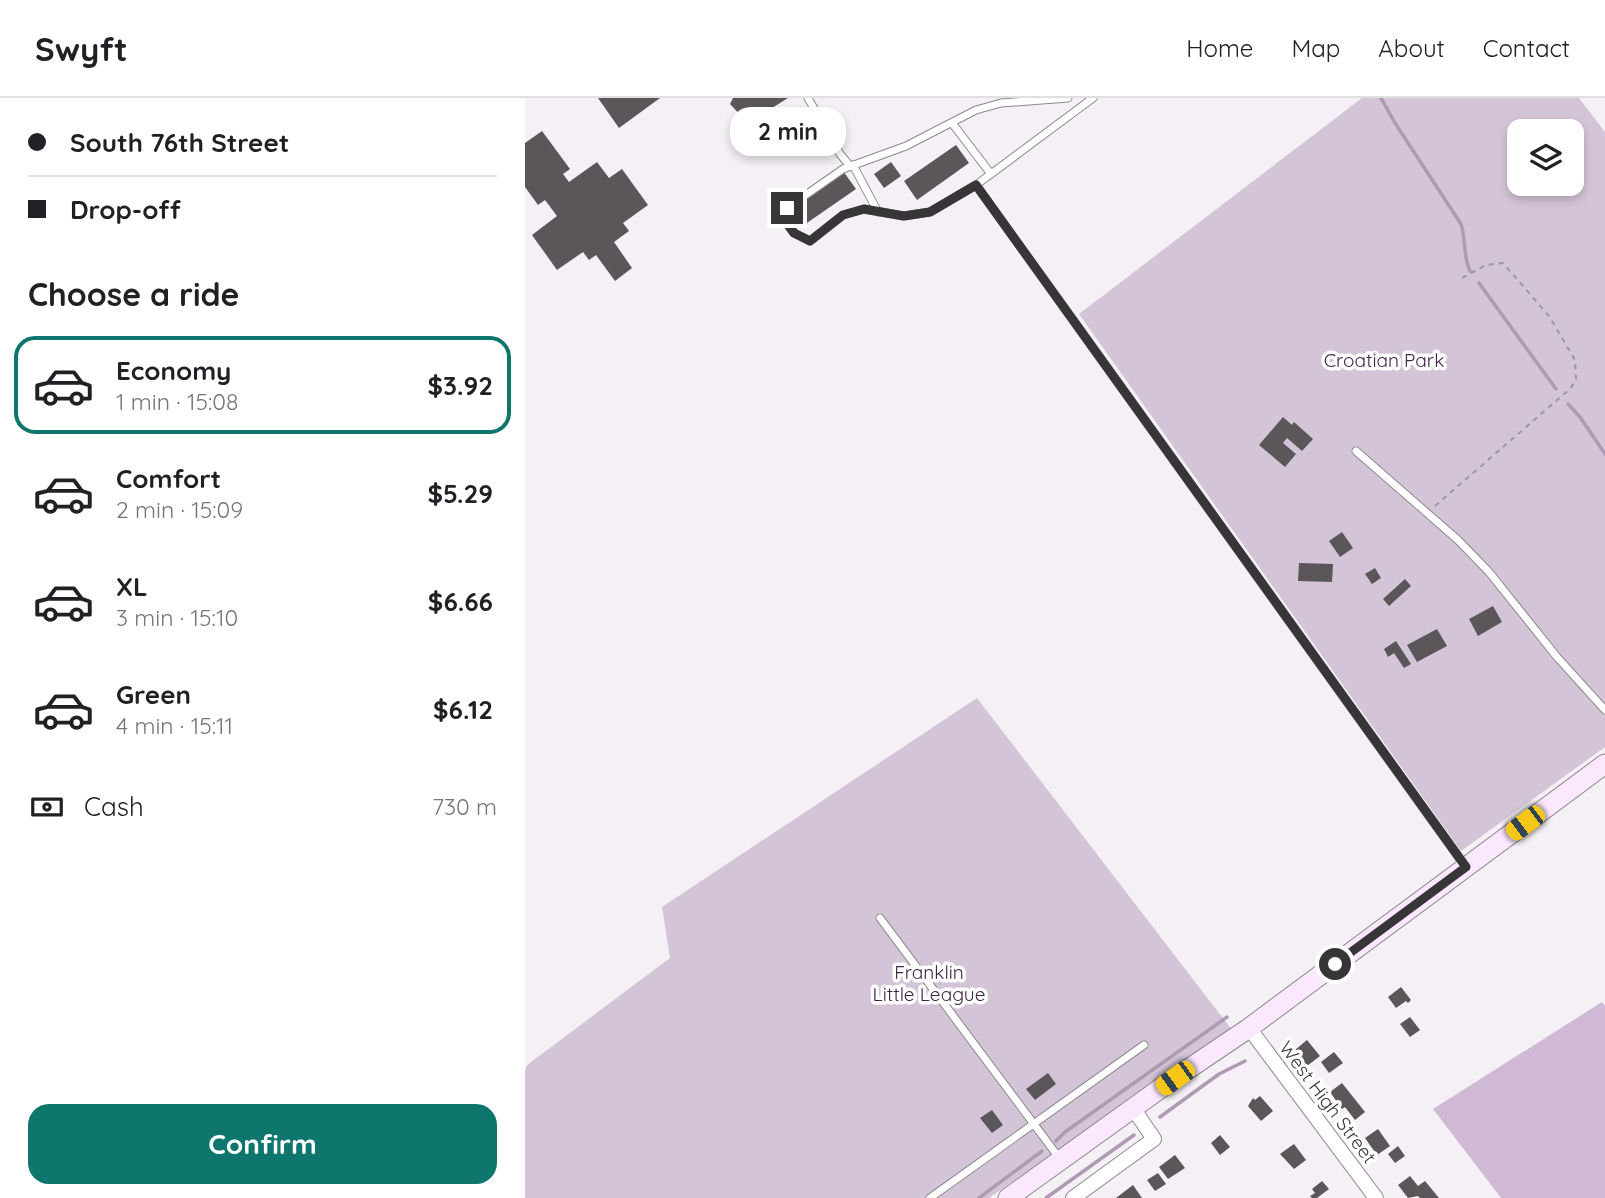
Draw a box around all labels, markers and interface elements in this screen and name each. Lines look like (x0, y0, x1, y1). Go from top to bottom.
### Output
text: Swyft (35, 28, 127, 69)
text: Home (1186, 33, 1253, 63)
text: Map (1291, 33, 1340, 63)
text: About (1378, 33, 1445, 63)
text: Contact (1483, 33, 1570, 63)
callout: 2 min (729, 106, 845, 155)
text: 2 min (758, 117, 818, 146)
map controls (1507, 119, 1584, 196)
button: layers (1507, 119, 1584, 196)
text: South 76th Street (70, 126, 289, 159)
route end (771, 192, 803, 224)
text: Drop-off (70, 193, 181, 226)
text: Choose a ride (28, 274, 240, 314)
park label: Croatian Park (1324, 348, 1444, 372)
icon: car (32, 354, 95, 417)
text: Economy (116, 354, 231, 387)
text: $3.92 (427, 369, 493, 402)
text: 1 min · 15:08 (116, 387, 238, 416)
icon: car (32, 462, 95, 525)
text: Comfort (116, 462, 221, 495)
text: $5.29 (428, 477, 493, 510)
text: 2 min · 15:09 (116, 495, 243, 524)
icon: car (32, 570, 95, 633)
text: XL (116, 570, 148, 603)
text: $6.66 (428, 585, 493, 618)
text: 3 min · 15:10 (116, 603, 238, 632)
icon: car (32, 678, 95, 741)
text: Green (116, 678, 191, 711)
text: $6.12 (433, 693, 493, 726)
text: 4 min · 15:11 (116, 711, 233, 740)
icon: cash (28, 788, 66, 826)
text: Cash (84, 790, 144, 823)
text: 730 m (432, 792, 497, 821)
car (1502, 802, 1549, 844)
route start (1319, 948, 1351, 980)
park label: Franklin Little League (873, 960, 985, 1006)
street label: West High Street (1274, 1036, 1382, 1168)
car (1152, 1057, 1199, 1099)
button: Confirm (28, 1104, 497, 1184)

